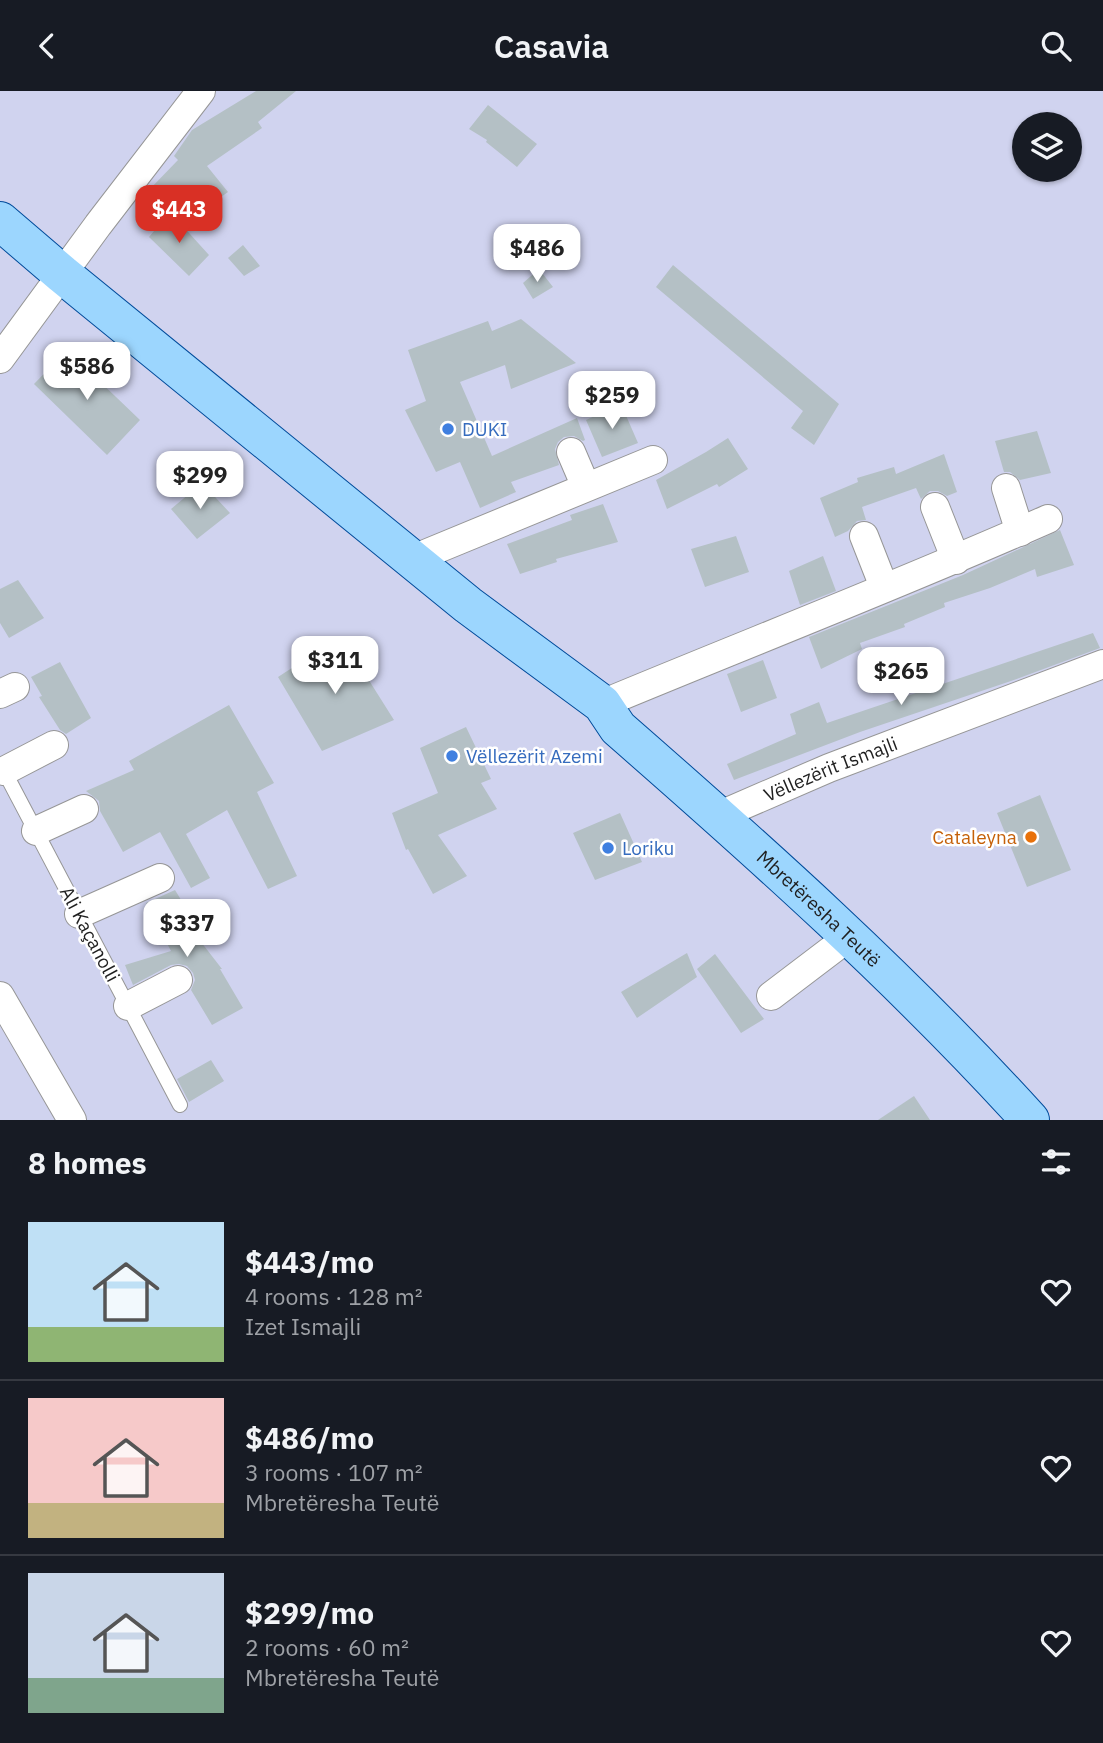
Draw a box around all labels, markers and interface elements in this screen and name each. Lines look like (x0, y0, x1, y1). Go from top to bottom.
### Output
text: Casavia (494, 25, 609, 67)
icon: back (28, 27, 66, 65)
icon: search (1037, 27, 1075, 65)
map controls (1012, 112, 1082, 182)
button: layers (1012, 112, 1082, 182)
pin: $443 (138, 185, 220, 245)
text: $443 (151, 193, 207, 223)
pin: $486 (496, 225, 578, 284)
text: $486 (509, 232, 565, 262)
pin: $586 (46, 343, 128, 402)
text: $586 (59, 350, 115, 380)
pin: $259 (571, 371, 653, 431)
text: $259 (584, 379, 640, 409)
place label: DUKI (462, 417, 507, 441)
marker: DUKI (440, 421, 456, 437)
pin: $299 (159, 451, 241, 511)
text: $299 (172, 459, 228, 489)
pin: $311 (294, 637, 376, 696)
text: $311 (307, 644, 363, 674)
pin: $265 (860, 647, 942, 707)
text: $265 (873, 655, 929, 685)
street label: Vëllezërit Ismajli (760, 731, 901, 807)
place label: Vëllezërit Azemi (466, 744, 603, 768)
marker: Vëllezërit Azemi (444, 748, 460, 764)
place label: Cataleyna (932, 825, 1017, 849)
marker: Cataleyna (1023, 829, 1039, 845)
place label: Loriku (622, 836, 674, 860)
marker: Loriku (600, 840, 616, 856)
street label: Mbretëresha Teutë (752, 845, 886, 972)
street label: Ali Kaçanolli (55, 882, 125, 986)
pin: $337 (146, 899, 228, 959)
text: $337 (159, 907, 215, 937)
text: 8 homes (28, 1143, 147, 1182)
icon: filters (1037, 1143, 1075, 1181)
text: $443/mo (245, 1242, 374, 1281)
icon: home (84, 1250, 168, 1334)
icon: heart (1037, 1273, 1075, 1311)
text: 4 rooms · 128 m² (245, 1281, 423, 1311)
text: Izet Ismajli (245, 1311, 361, 1341)
text: $486/mo (245, 1418, 374, 1457)
icon: home (84, 1426, 168, 1510)
icon: heart (1037, 1449, 1075, 1487)
text: 3 rooms · 107 m² (245, 1457, 423, 1487)
text: Mbretëresha Teutë (245, 1487, 439, 1517)
text: $299/mo (245, 1593, 374, 1632)
icon: home (84, 1601, 168, 1685)
icon: heart (1037, 1624, 1075, 1662)
text: 2 rooms · 60 m² (245, 1632, 409, 1662)
text: Mbretëresha Teutë (245, 1662, 439, 1692)

